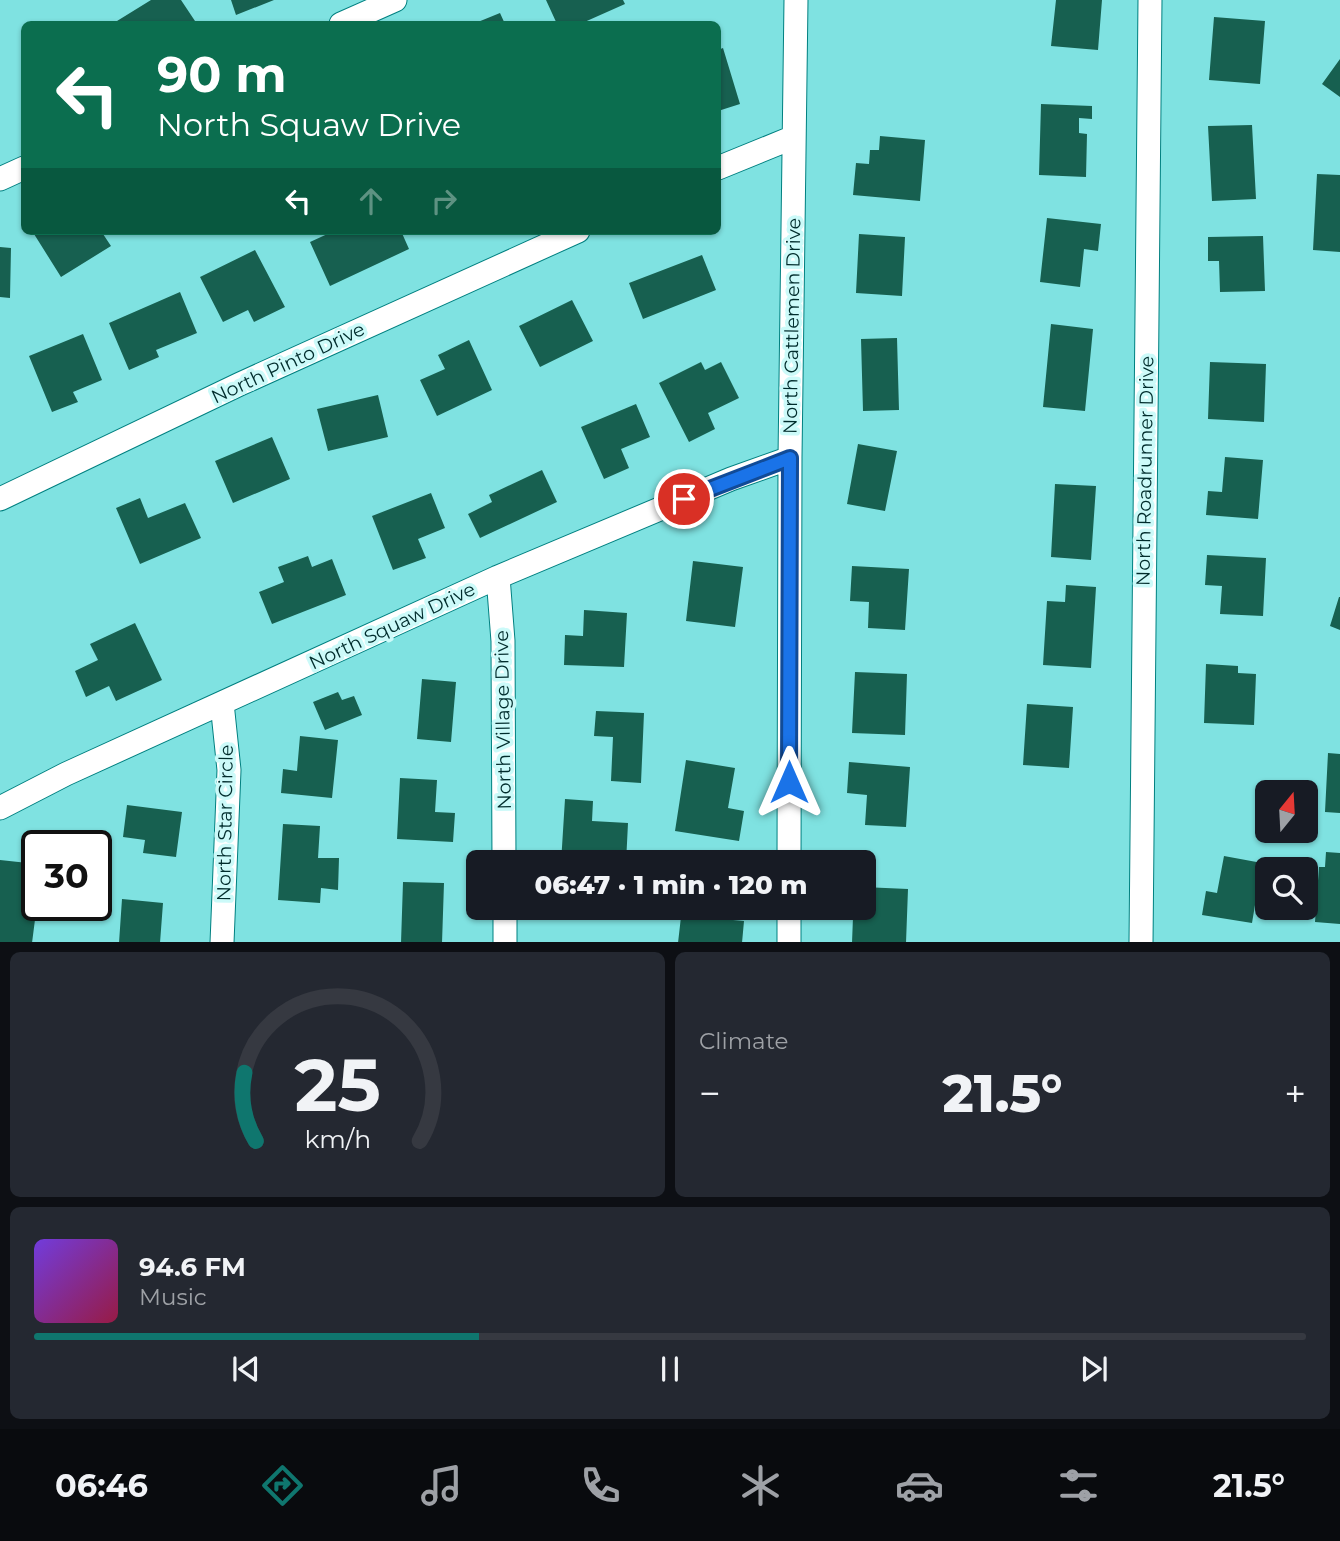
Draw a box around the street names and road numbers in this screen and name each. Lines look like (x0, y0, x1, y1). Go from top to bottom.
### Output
street label: North Cattlemen Drive (779, 218, 805, 434)
street label: North Pinto Drive (208, 317, 368, 409)
street label: North Roadrunner Drive (1131, 356, 1159, 586)
street label: North Squaw Drive (305, 577, 479, 675)
street label: North Village Drive (490, 630, 516, 810)
street label: North Star Circle (212, 744, 238, 902)

